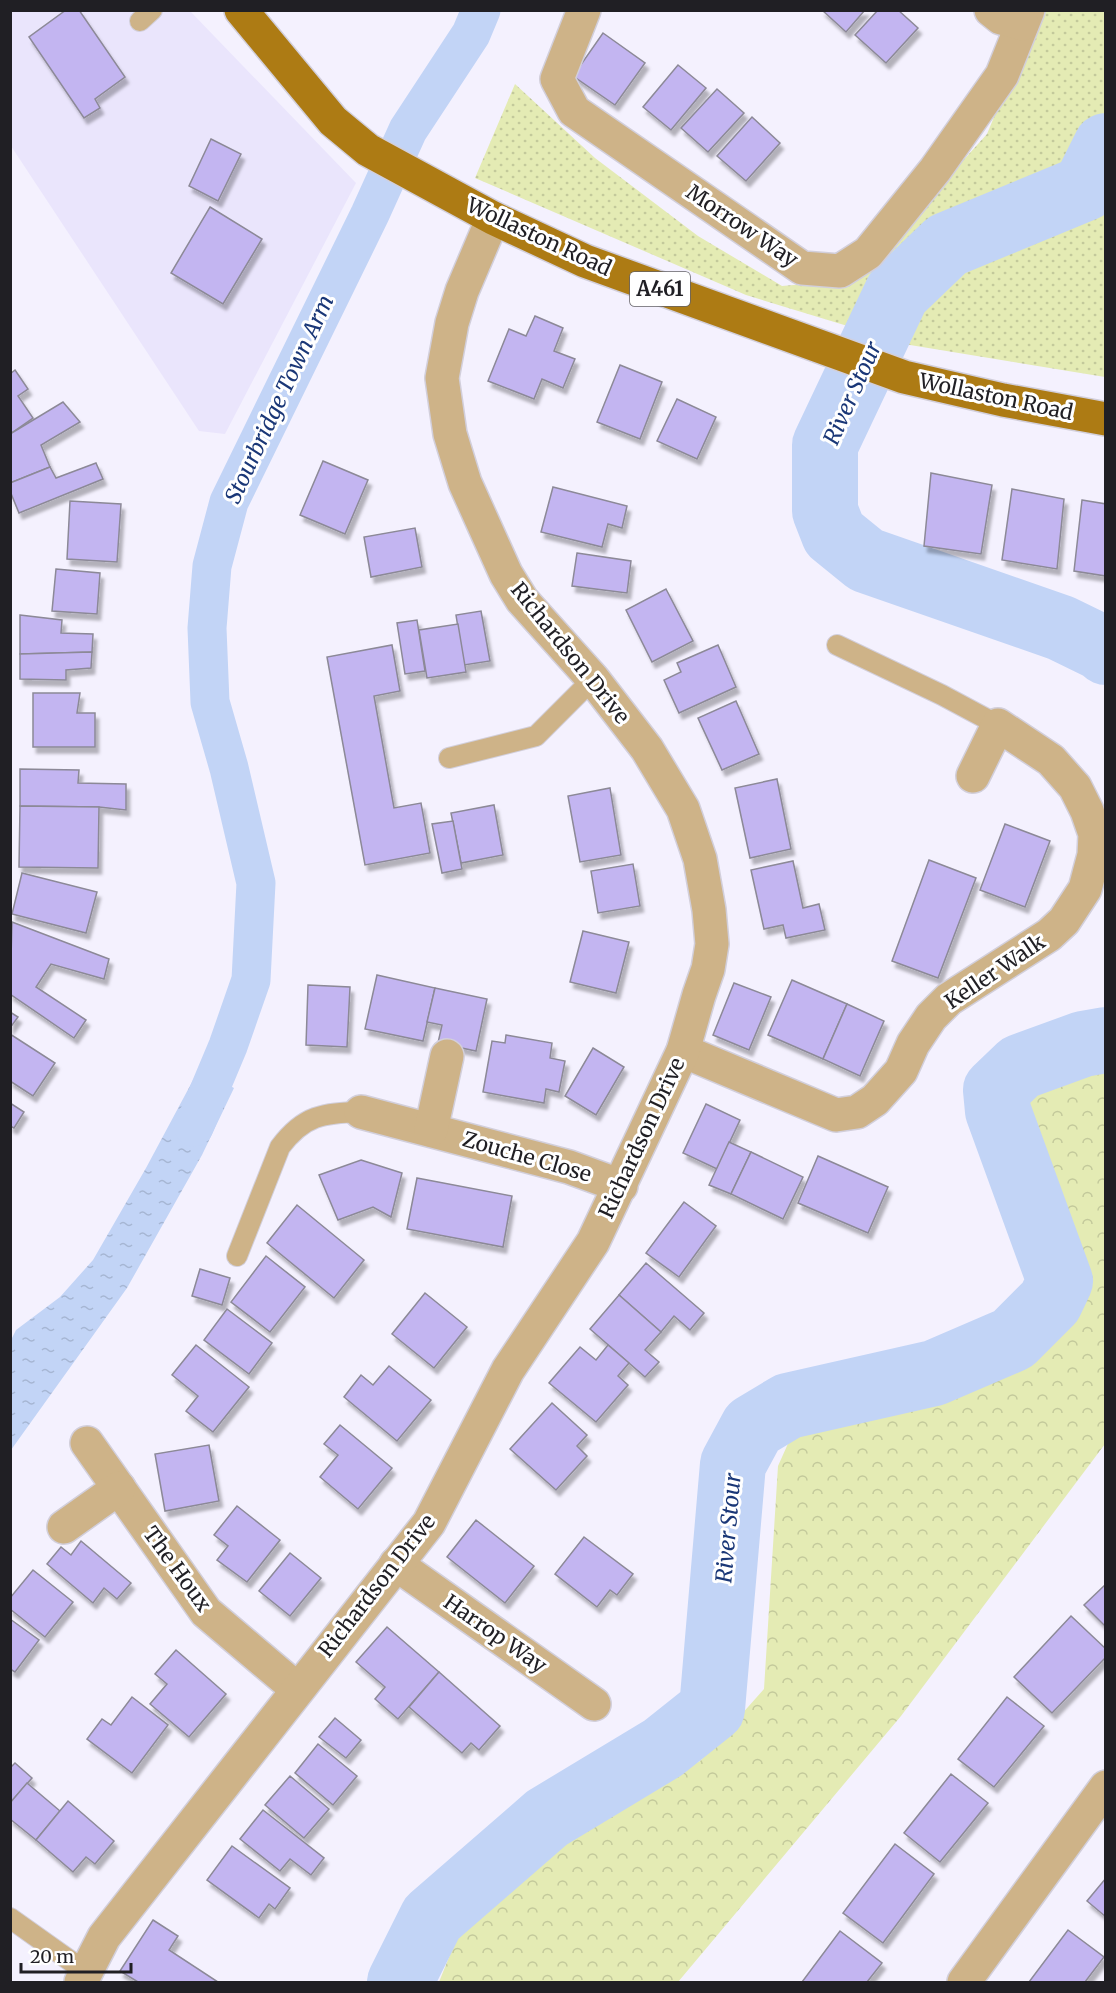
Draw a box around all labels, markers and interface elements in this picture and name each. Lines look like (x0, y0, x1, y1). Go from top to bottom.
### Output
street label: Morrow Way (681, 178, 804, 273)
street label: Wollaston Road (462, 191, 616, 282)
road number: A461 (630, 272, 690, 306)
water label: Stourbridge Town Arm (218, 290, 340, 508)
water label: River Stour (817, 336, 888, 449)
street label: Wollaston Road (916, 367, 1076, 426)
street label: Richardson Drive (505, 576, 636, 729)
street label: Keller Walk (939, 928, 1051, 1015)
street label: Richardson Drive (592, 1053, 691, 1222)
street label: Zouche Close (460, 1125, 595, 1188)
water label: River Stour (709, 1471, 747, 1584)
street label: Richardson Drive (312, 1509, 441, 1663)
street label: The Houx (137, 1521, 218, 1617)
street label: Harrop Way (439, 1588, 553, 1679)
scale bar (21, 1936, 130, 1974)
text: 20 m (30, 1945, 74, 1968)

